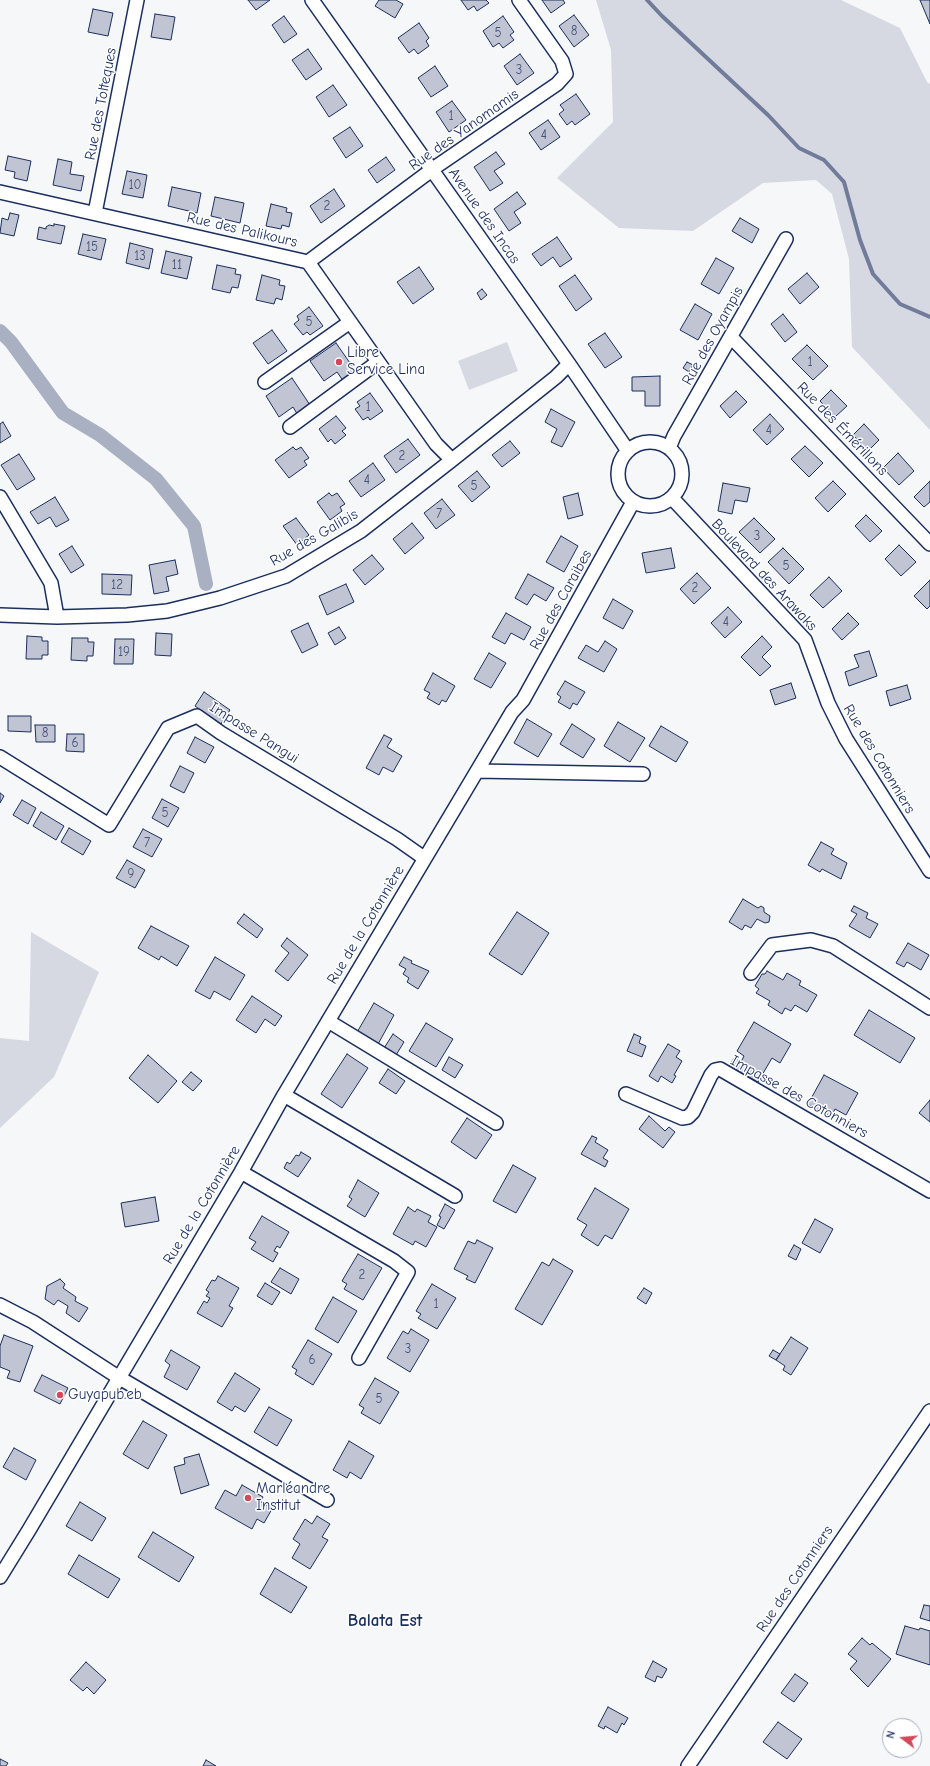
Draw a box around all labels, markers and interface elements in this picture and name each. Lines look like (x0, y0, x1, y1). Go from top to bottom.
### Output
house number: 8 (571, 23, 577, 39)
house number: 5 (494, 25, 502, 41)
street label: Rue des Tolteques (81, 46, 121, 162)
house number: 3 (516, 62, 522, 78)
street label: Rue des Yanomamis (406, 85, 522, 175)
house number: 1 (448, 108, 454, 124)
house number: 4 (541, 127, 547, 143)
street label: Avenue des Incas (444, 165, 524, 267)
house number: 10 (128, 177, 142, 193)
house number: 2 (324, 198, 330, 214)
street label: Rue des Palikours (185, 209, 299, 251)
house number: 15 (86, 239, 98, 255)
house number: 13 (134, 248, 146, 264)
house number: 11 (172, 257, 182, 273)
street label: Rue des Oyampis (679, 284, 747, 388)
house number: 5 (305, 314, 313, 330)
place label: Libre Service Lina (347, 344, 425, 379)
house number: 1 (807, 354, 813, 370)
marker: Libre Service Lina (334, 357, 344, 367)
street label: Rue des Émérillons (793, 378, 891, 480)
house number: 1 (365, 399, 371, 415)
house number: 4 (766, 422, 772, 438)
house number: 2 (399, 448, 405, 464)
house number: 4 (364, 472, 370, 488)
house number: 5 (470, 478, 478, 494)
street label: Rue des Galibis (267, 506, 361, 570)
house number: 7 (436, 506, 442, 522)
street label: Boulevard des Arawaks (707, 515, 821, 635)
house number: 3 (754, 528, 760, 544)
street label: Rue des Caraibes (526, 547, 596, 653)
house number: 5 (782, 558, 790, 574)
house number: 12 (111, 577, 123, 593)
house number: 2 (692, 580, 698, 596)
house number: 4 (723, 614, 729, 630)
house number: 19 (118, 644, 130, 660)
street label: Impasse Pangui (206, 698, 302, 768)
street label: Rue des Cotonniers (839, 701, 919, 817)
house number: 8 (42, 725, 48, 741)
house number: 6 (71, 735, 79, 751)
house number: 5 (161, 805, 169, 821)
house number: 7 (144, 835, 150, 851)
street label: Rue de la Cotonnière (323, 862, 409, 988)
house number: 9 (128, 866, 134, 882)
street label: Impasse des Cotonniers (727, 1052, 871, 1142)
street label: Rue de la Cotonnière (159, 1142, 245, 1268)
house number: 2 (359, 1267, 365, 1283)
house number: 1 (433, 1296, 439, 1312)
house number: 3 (405, 1341, 411, 1357)
house number: 6 (308, 1352, 316, 1368)
place label: Guyapub.eb (68, 1386, 142, 1404)
marker: Guyapub.eb (55, 1390, 65, 1400)
house number: 5 (375, 1391, 383, 1407)
place label: Marléandre Institut (256, 1480, 330, 1515)
marker: Marléandre Institut (243, 1493, 253, 1503)
street label: Rue des Cotonniers (753, 1522, 837, 1636)
district label: Balata Est (348, 1611, 422, 1631)
north arrow (882, 1718, 922, 1758)
text: N (884, 1730, 898, 1740)

